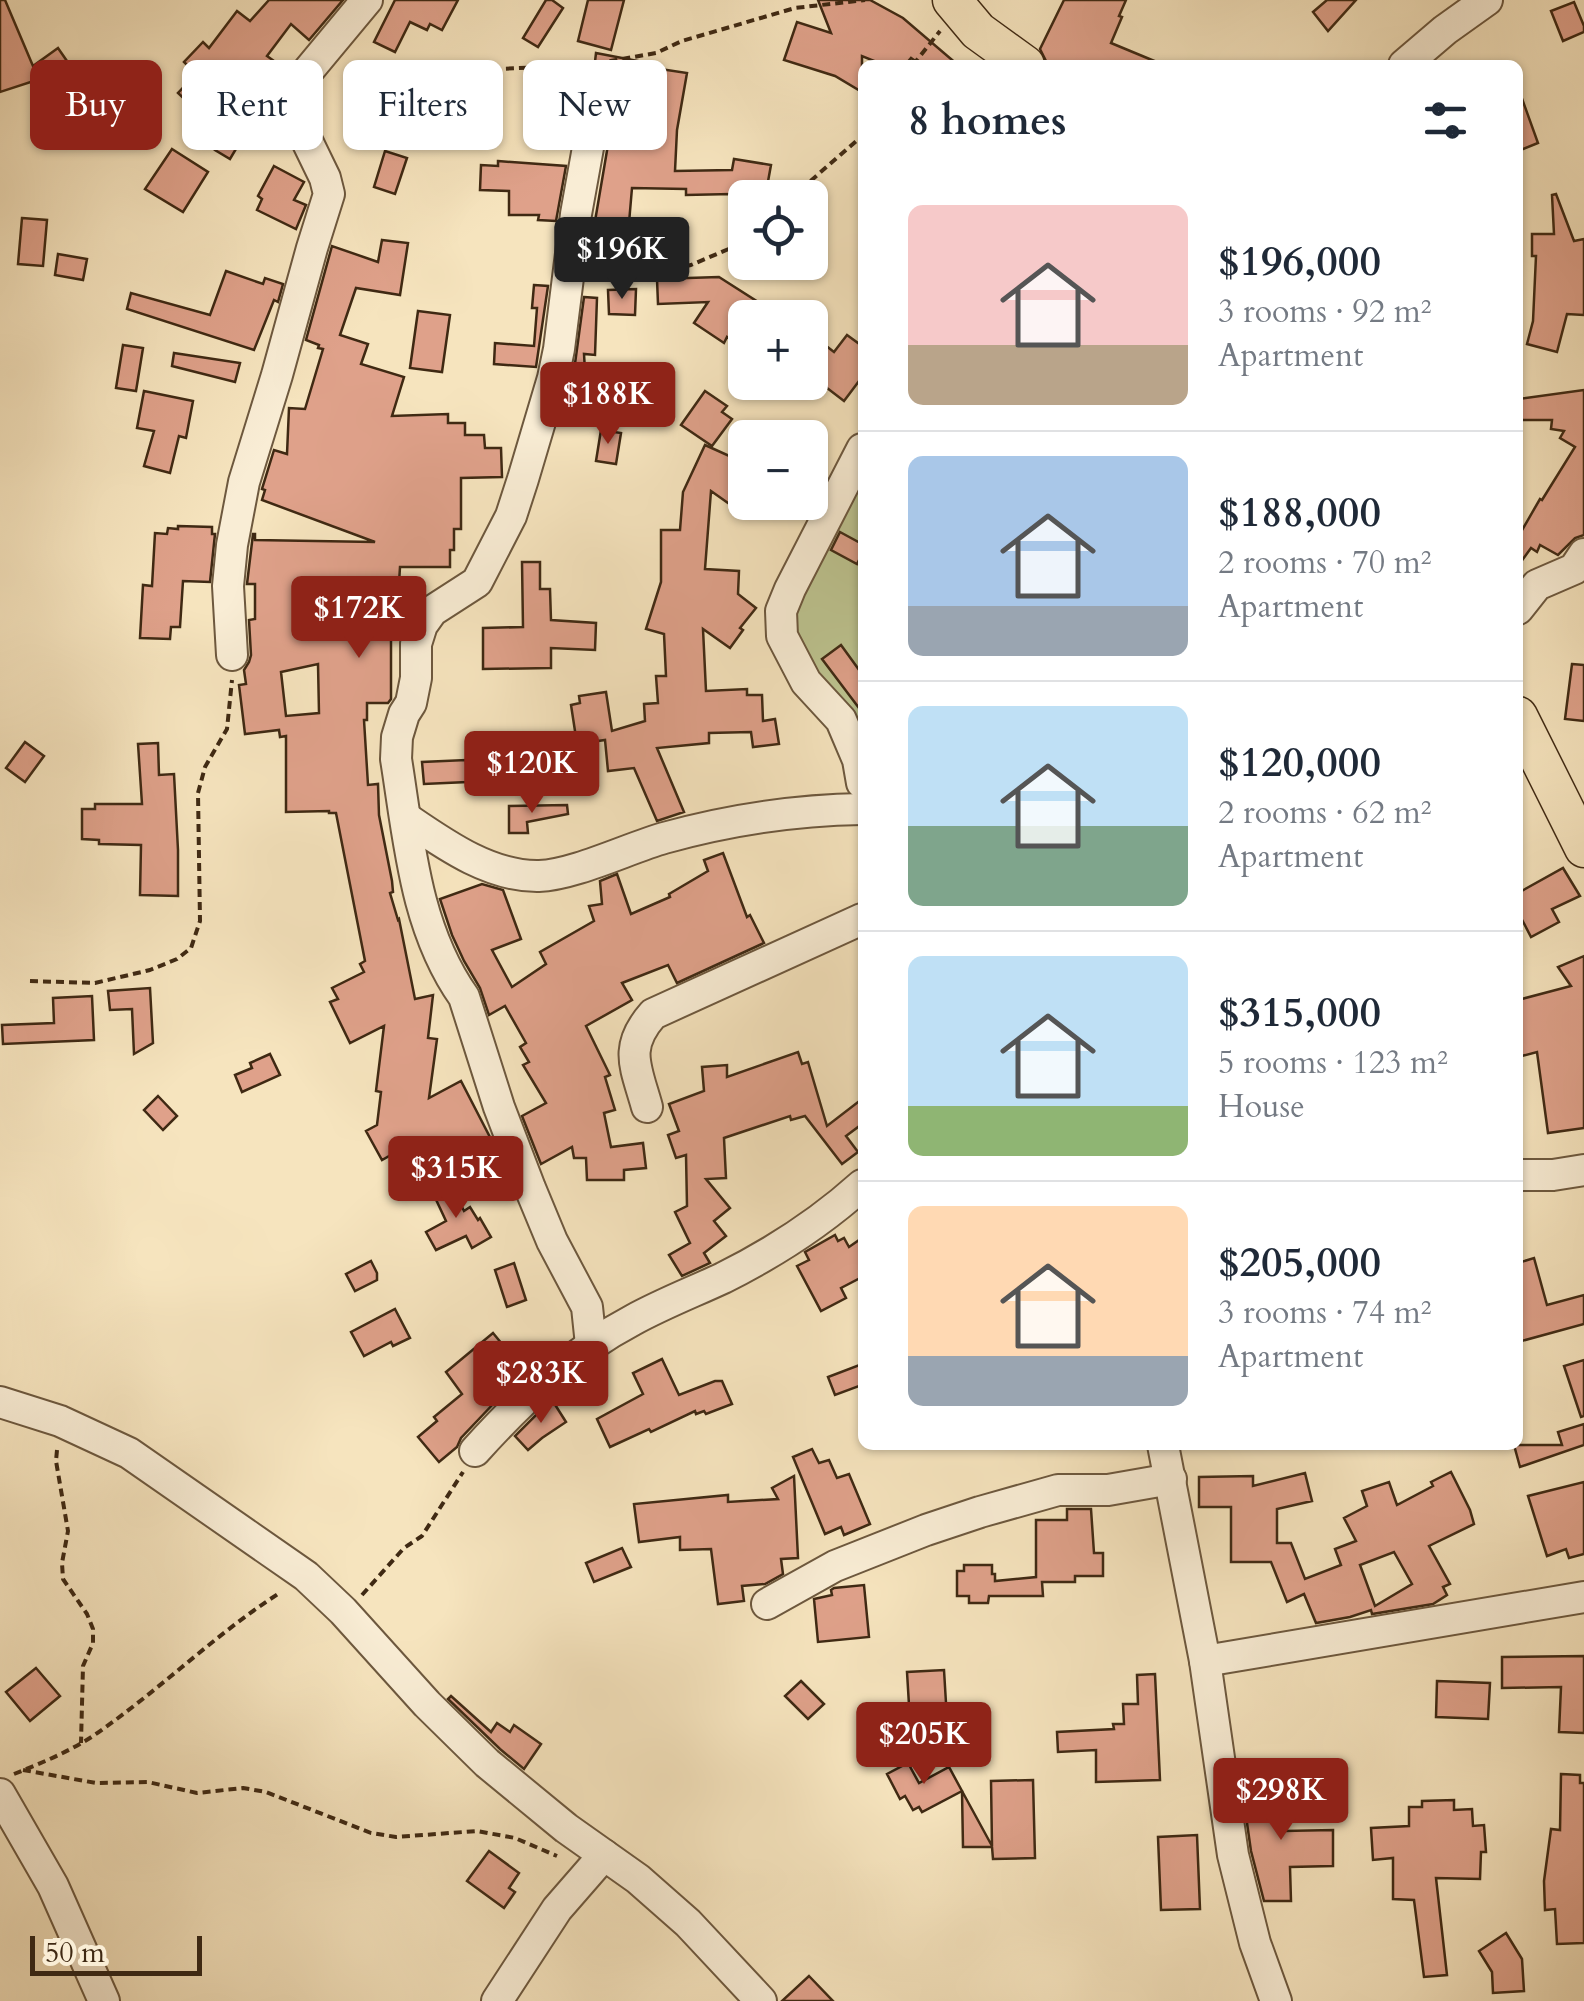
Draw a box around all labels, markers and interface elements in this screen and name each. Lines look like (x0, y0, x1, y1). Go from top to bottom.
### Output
chip: Buy (30, 60, 162, 150)
chip: Rent (182, 60, 323, 150)
chip: Filters (343, 60, 503, 150)
chip: New (523, 60, 667, 150)
text: 8 homes (908, 92, 1066, 149)
icon: filters (1418, 93, 1473, 148)
map controls (728, 180, 828, 520)
button: locate (728, 180, 828, 280)
pin: $196K (552, 217, 692, 302)
text: $196K (576, 227, 668, 271)
text: $196,000 (1218, 233, 1381, 290)
icon: home (988, 245, 1108, 365)
text: 3 rooms · 92 m² (1218, 290, 1431, 334)
button: + (728, 300, 828, 400)
text: Apartment (1218, 334, 1363, 378)
pin: $188K (538, 362, 678, 447)
text: $188K (562, 372, 654, 416)
button: − (728, 420, 828, 520)
text: $188,000 (1218, 484, 1381, 541)
icon: home (988, 496, 1108, 616)
text: 2 rooms · 70 m² (1218, 541, 1431, 585)
pin: $172K (289, 576, 429, 661)
text: Apartment (1218, 585, 1363, 629)
text: $172K (313, 586, 405, 630)
pin: $120K (462, 731, 602, 816)
text: $120,000 (1218, 734, 1381, 791)
text: $120K (486, 741, 578, 785)
icon: home (988, 746, 1108, 866)
text: 2 rooms · 62 m² (1218, 791, 1431, 835)
text: Apartment (1218, 835, 1363, 879)
text: $315,000 (1218, 984, 1381, 1041)
icon: home (988, 996, 1108, 1116)
text: 5 rooms · 123 m² (1218, 1041, 1448, 1085)
text: House (1218, 1085, 1305, 1129)
pin: $315K (386, 1136, 526, 1221)
text: $315K (410, 1146, 502, 1190)
text: $205,000 (1218, 1234, 1381, 1291)
icon: home (988, 1246, 1108, 1366)
text: 3 rooms · 74 m² (1218, 1291, 1431, 1335)
text: Apartment (1218, 1335, 1363, 1379)
pin: $283K (471, 1341, 611, 1426)
text: $283K (495, 1351, 587, 1395)
pin: $205K (854, 1702, 994, 1787)
text: $205K (878, 1712, 970, 1756)
pin: $298K (1211, 1758, 1351, 1843)
text: $298K (1235, 1768, 1327, 1812)
scale bar (30, 1931, 202, 1976)
text: 50 m (45, 1934, 105, 1972)

